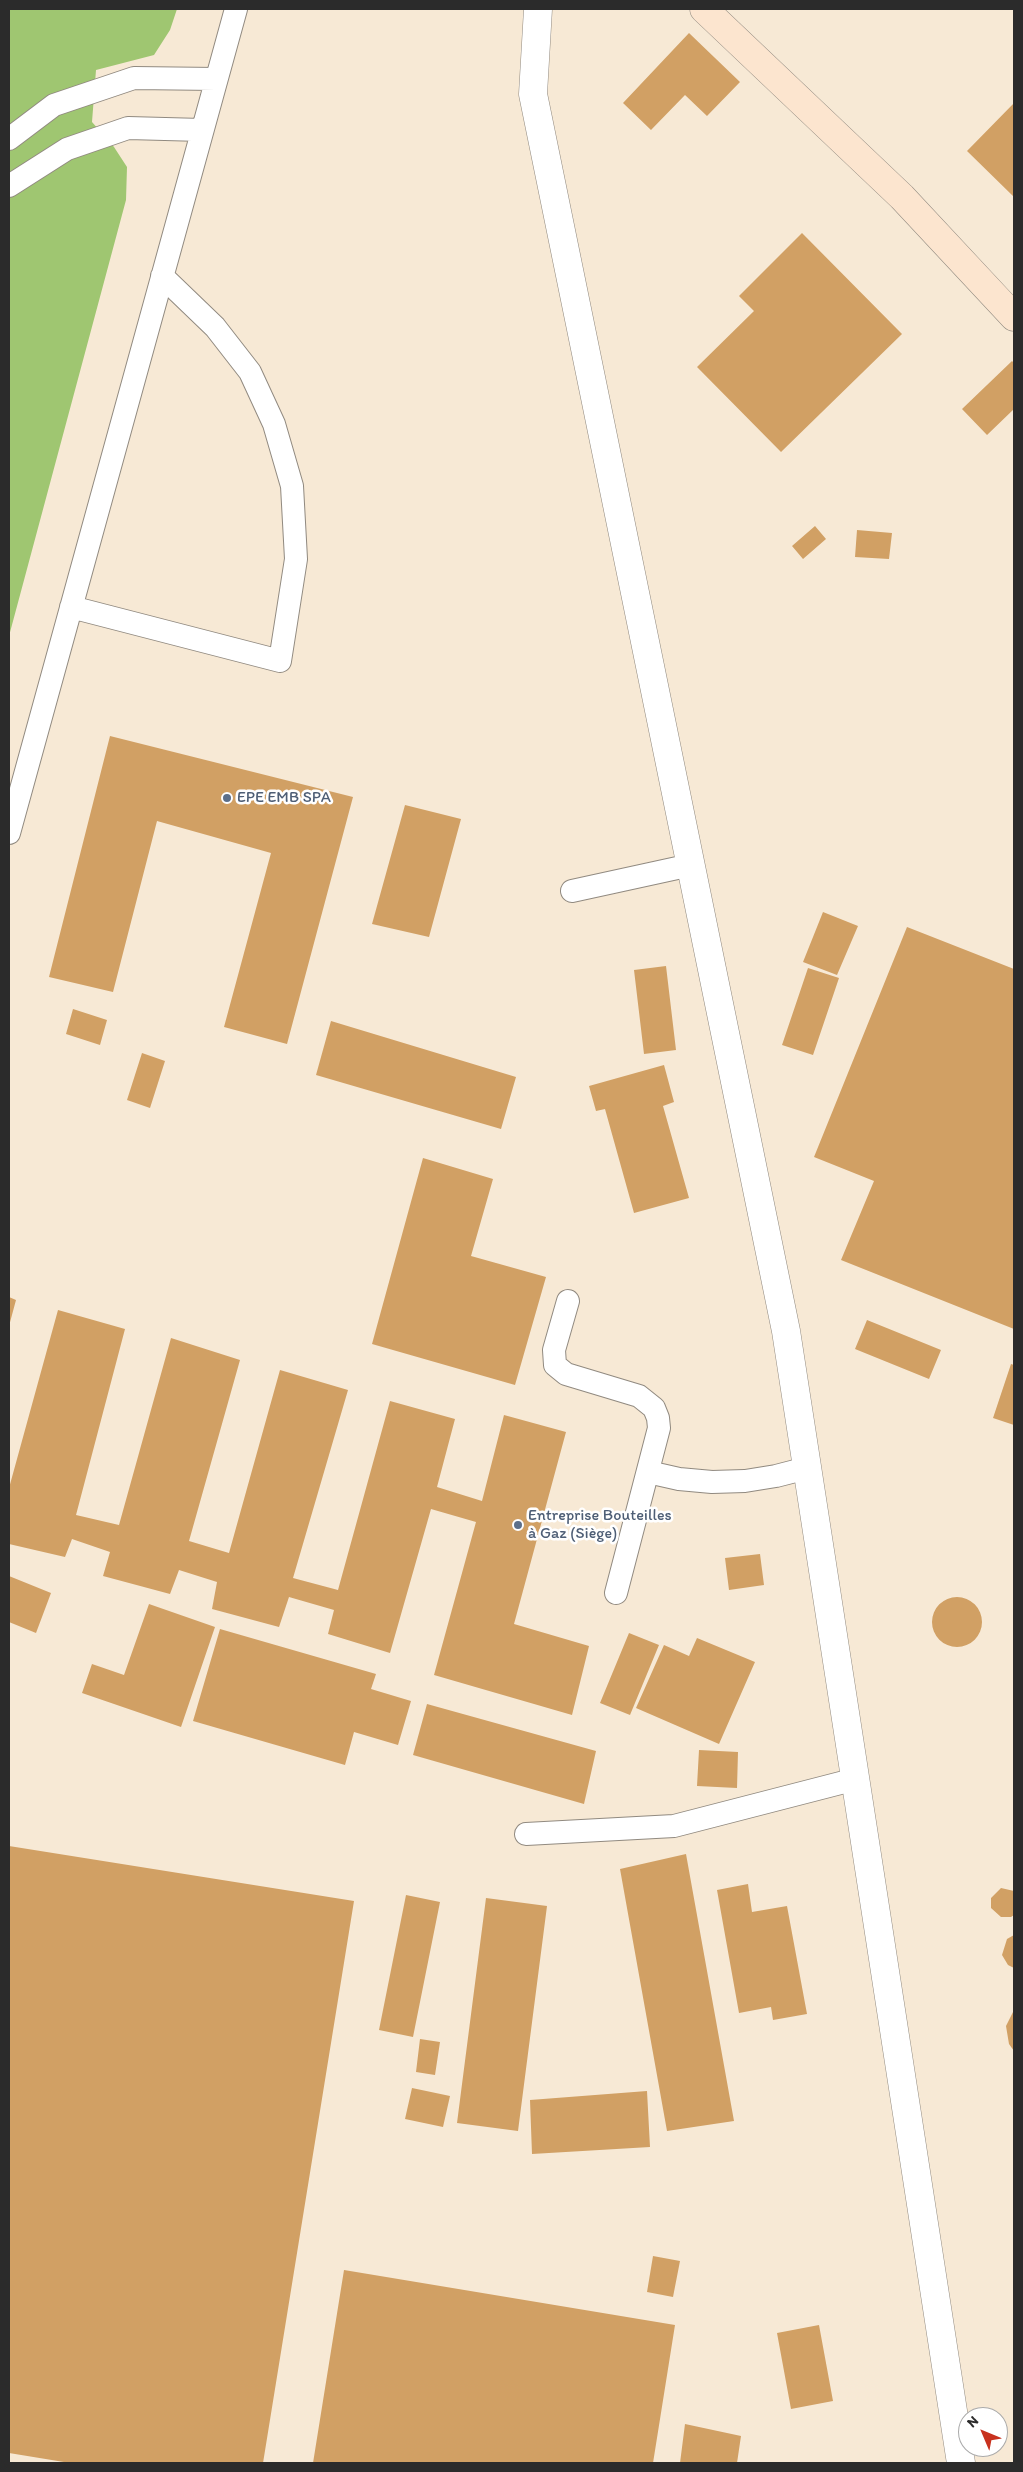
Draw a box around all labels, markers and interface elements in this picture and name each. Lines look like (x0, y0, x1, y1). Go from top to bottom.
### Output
place label: EPE EMB SPA (237, 788, 331, 808)
marker: EPE EMB SPA (221, 792, 233, 804)
place label: Entreprise Bouteilles à Gaz (Siège) (528, 1506, 672, 1544)
marker: Entreprise Bouteilles à Gaz (Siège) (512, 1519, 524, 1531)
north arrow (958, 2407, 1008, 2457)
text: N (963, 2412, 982, 2431)

